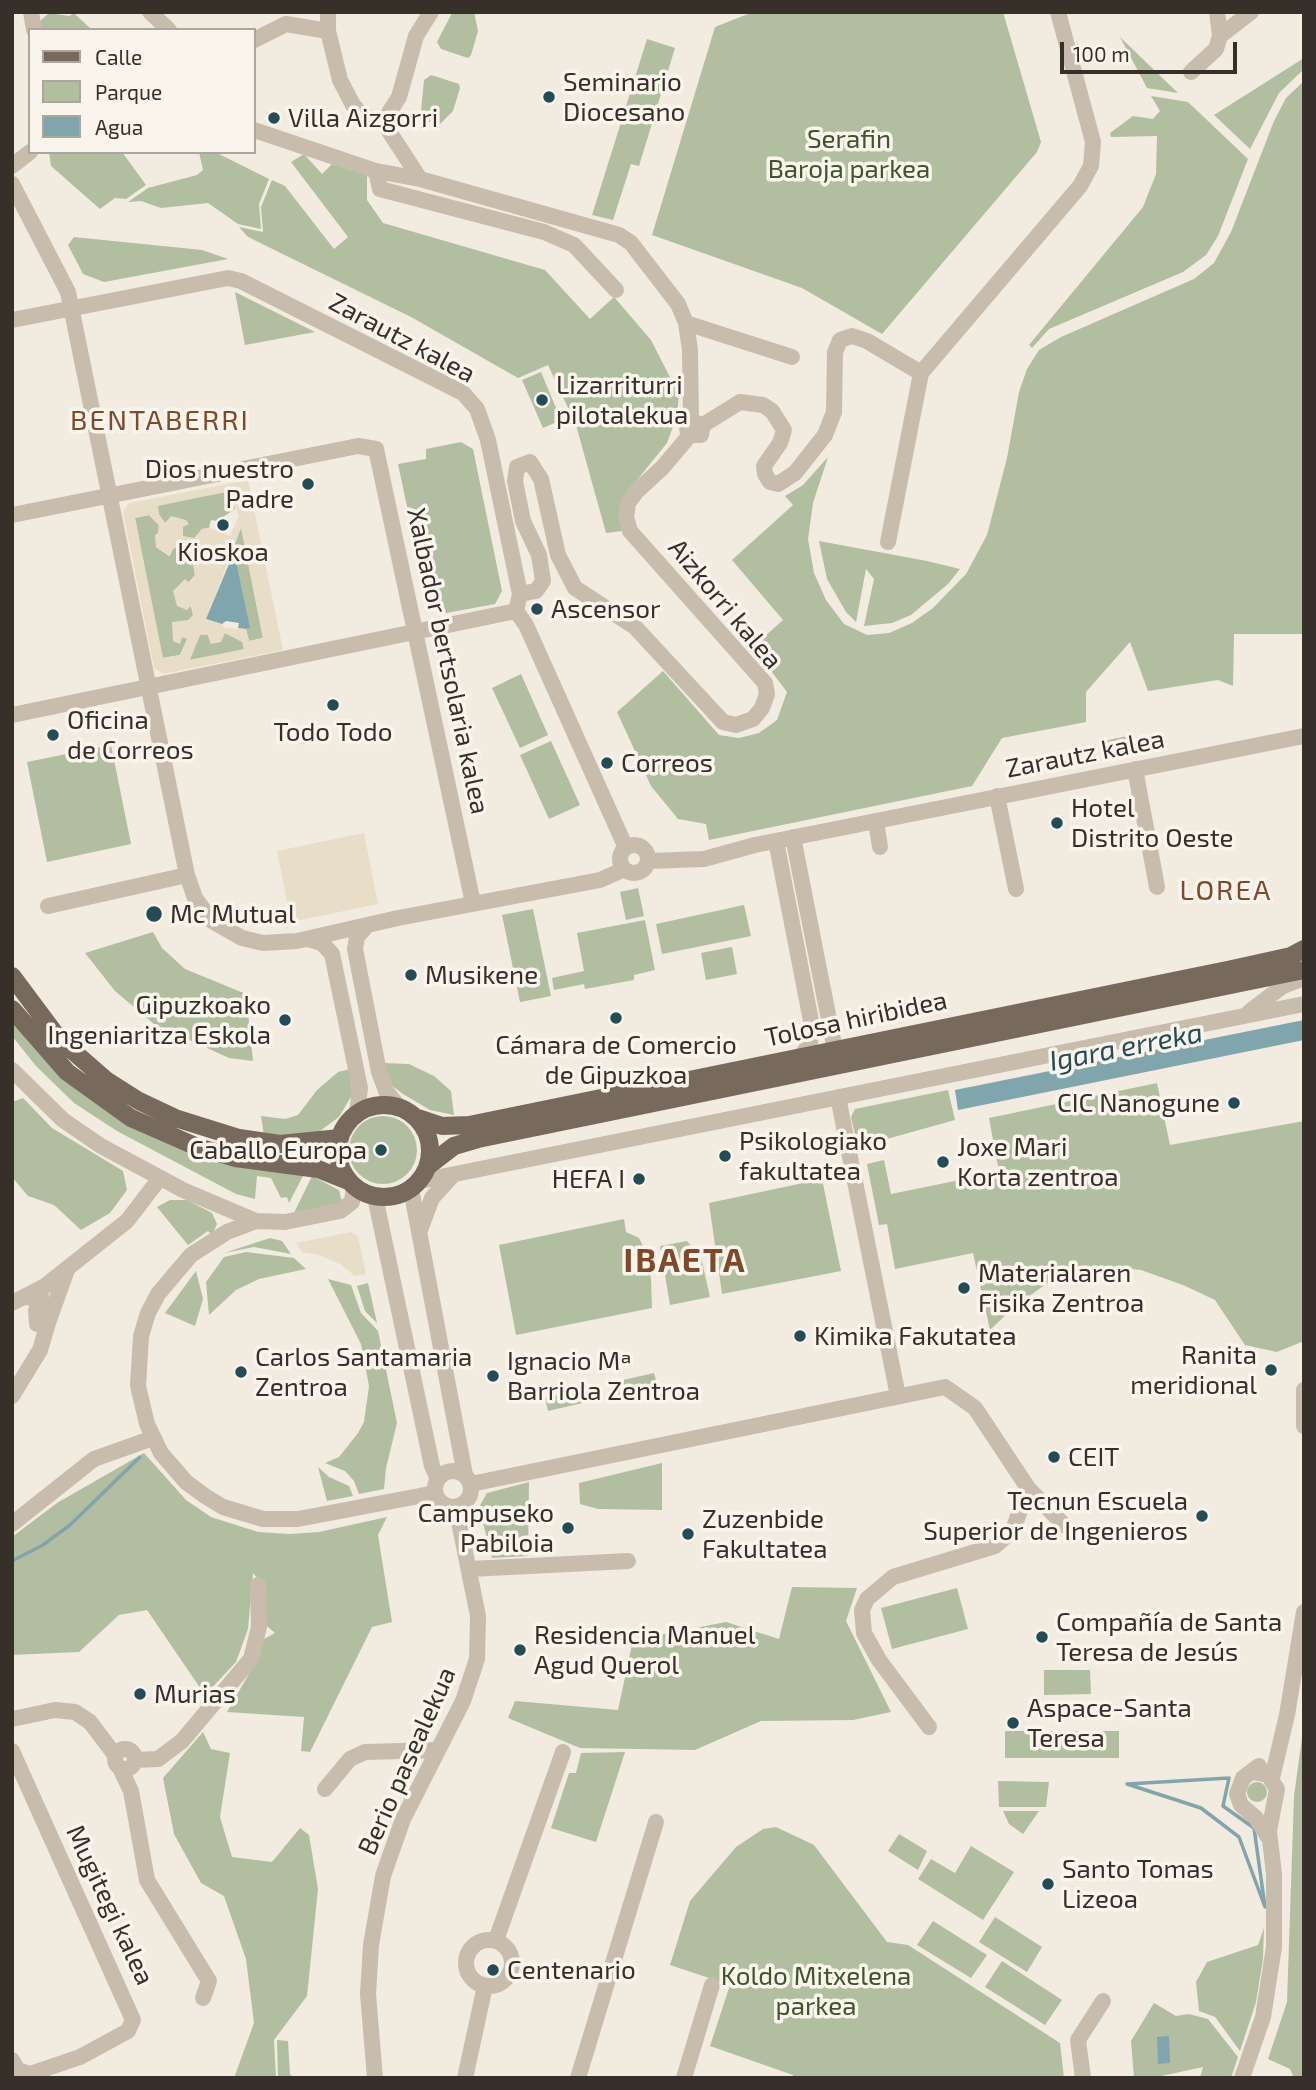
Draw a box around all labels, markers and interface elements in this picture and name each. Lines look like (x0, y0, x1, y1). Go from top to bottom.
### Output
legend (28, 28, 256, 154)
scale bar (1064, 28, 1241, 72)
text: 100 m (1073, 41, 1130, 66)
text: Calle (95, 44, 142, 69)
place label: Seminario Diocesano (563, 66, 685, 128)
text: Parque (95, 79, 162, 104)
marker: Seminario Diocesano (541, 89, 557, 105)
place label: Villa Aizgorri (288, 102, 438, 134)
marker: Villa Aizgorri (266, 110, 282, 126)
text: Agua (95, 114, 143, 139)
park label: Serafin Baroja parkea (768, 123, 930, 184)
street label: Zarautz kalea (324, 286, 480, 390)
place label: Lizarriturri pilotalekua (556, 369, 688, 430)
marker: Lizarriturri pilotalekua (534, 392, 550, 408)
district label: BENTABERRI (71, 404, 249, 438)
place label: Dios nuestro Padre (145, 453, 294, 514)
marker: Dios nuestro Padre (300, 476, 316, 492)
street label: Xalbador bertsolaria kalea (400, 505, 496, 817)
marker: Kioskoa (215, 517, 231, 533)
street label: Aizkorri kalea (662, 533, 788, 675)
place label: Kioskoa (177, 536, 269, 568)
place label: Ascensor (551, 593, 660, 625)
marker: Ascensor (529, 601, 545, 617)
marker: Todo Todo (325, 697, 341, 713)
place label: Oficina de Correos (67, 704, 194, 766)
place label: Todo Todo (273, 716, 393, 748)
street label: Zarautz kalea (1003, 723, 1167, 785)
marker: Oficina de Correos (45, 727, 61, 743)
place label: Correos (621, 747, 713, 779)
marker: Correos (599, 755, 615, 771)
place label: Hotel Distrito Oeste (1071, 792, 1234, 854)
marker: Hotel Distrito Oeste (1049, 815, 1065, 831)
district label: LOREA (1180, 874, 1272, 908)
place label: Mc Mutual (170, 898, 296, 930)
marker: Mc Mutual (144, 904, 164, 924)
place label: Musikene (425, 959, 538, 991)
marker: Musikene (403, 967, 419, 983)
street label: Tolosa hiribidea (762, 984, 950, 1054)
place label: Gipuzkoako Ingeniaritza Eskola (47, 989, 271, 1050)
marker: Cámara de Comercio de Gipuzkoa (608, 1010, 624, 1026)
marker: Gipuzkoako Ingeniaritza Eskola (277, 1012, 293, 1028)
water label: Igara erreka (1047, 1016, 1205, 1078)
place label: Cámara de Comercio de Gipuzkoa (495, 1029, 737, 1090)
place label: CIC Nanogune (1057, 1087, 1220, 1119)
marker: CIC Nanogune (1226, 1095, 1242, 1111)
place label: Psikologiako fakultatea (739, 1125, 887, 1186)
place label: Joxe Mari Korta zentroa (957, 1131, 1119, 1192)
place label: Caballo Europa (189, 1134, 367, 1166)
marker: Caballo Europa (373, 1142, 389, 1158)
marker: Psikologiako fakultatea (717, 1148, 733, 1164)
marker: Joxe Mari Korta zentroa (935, 1154, 951, 1170)
place label: HEFA I (552, 1163, 625, 1195)
marker: HEFA I (631, 1171, 647, 1187)
district label: IBAETA (624, 1241, 746, 1281)
place label: Materialaren Fisika Zentroa (978, 1257, 1144, 1318)
marker: Materialaren Fisika Zentroa (956, 1280, 972, 1296)
place label: Kimika Fakutatea (814, 1320, 1016, 1352)
marker: Kimika Fakutatea (792, 1328, 808, 1344)
place label: Ranita meridional (1130, 1339, 1257, 1400)
place label: Carlos Santamaria Zentroa (255, 1341, 472, 1402)
place label: Ignacio Mª Barriola Zentroa (507, 1345, 700, 1406)
marker: Ranita meridional (1263, 1362, 1279, 1378)
marker: Carlos Santamaria Zentroa (233, 1364, 249, 1380)
marker: Ignacio Mª Barriola Zentroa (485, 1368, 501, 1384)
place label: CEIT (1068, 1441, 1119, 1473)
marker: CEIT (1046, 1449, 1062, 1465)
place label: Tecnun Escuela Superior de Ingenieros (923, 1485, 1188, 1546)
place label: Campuseko Pabiloia (417, 1497, 554, 1558)
place label: Zuzenbide Fakultatea (702, 1503, 828, 1564)
marker: Tecnun Escuela Superior de Ingenieros (1194, 1508, 1210, 1524)
marker: Campuseko Pabiloia (560, 1520, 576, 1536)
marker: Zuzenbide Fakultatea (680, 1526, 696, 1542)
place label: Compañía de Santa Teresa de Jesús (1056, 1606, 1282, 1668)
place label: Residencia Manuel Agud Querol (534, 1619, 755, 1680)
marker: Compañía de Santa Teresa de Jesús (1034, 1629, 1050, 1645)
marker: Residencia Manuel Agud Querol (512, 1642, 528, 1658)
street label: Berio pasealekua (352, 1662, 462, 1860)
place label: Murias (154, 1678, 236, 1710)
marker: Murias (132, 1686, 148, 1702)
place label: Aspace-Santa Teresa (1027, 1692, 1192, 1754)
marker: Aspace-Santa Teresa (1005, 1715, 1021, 1731)
street label: Mugitegi kalea (59, 1820, 161, 1990)
place label: Santo Tomas Lizeoa (1062, 1853, 1214, 1914)
marker: Santo Tomas Lizeoa (1040, 1876, 1056, 1892)
place label: Centenario (507, 1954, 636, 1986)
park label: Koldo Mitxelena parkea (721, 1960, 911, 2022)
marker: Centenario (485, 1962, 501, 1978)

